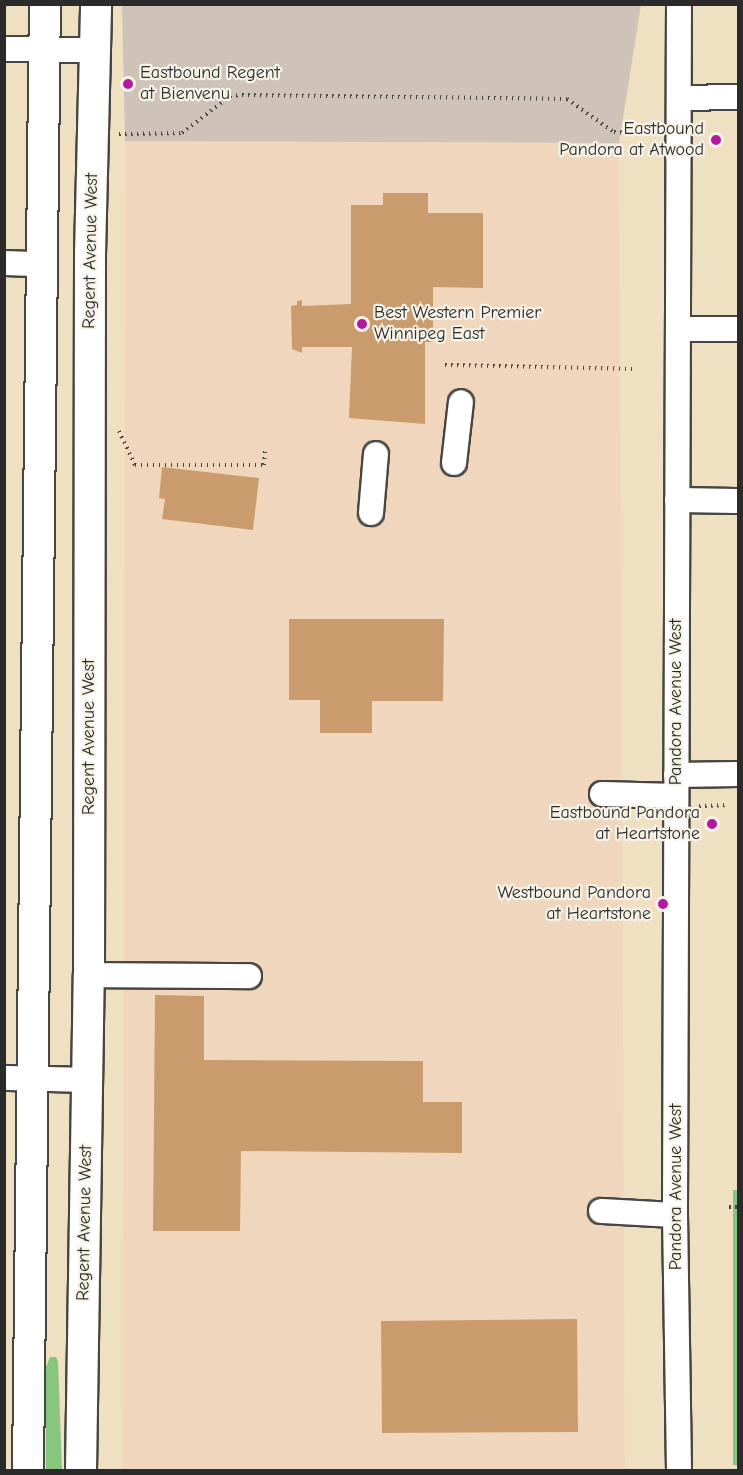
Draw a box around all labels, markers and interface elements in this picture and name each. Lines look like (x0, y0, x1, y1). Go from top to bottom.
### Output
place label: Eastbound Regent at Bienvenu (140, 63, 280, 106)
marker: Eastbound Regent at Bienvenu (121, 77, 135, 91)
place label: Eastbound Pandora at Atwood (559, 119, 704, 162)
marker: Eastbound Pandora at Atwood (709, 133, 723, 147)
street label: Regent Avenue West (79, 173, 103, 329)
place label: Best Western Premier Winnipeg East (374, 303, 542, 346)
marker: Best Western Premier Winnipeg East (355, 317, 369, 331)
street label: Pandora Avenue West (665, 619, 687, 785)
street label: Regent Avenue West (78, 659, 100, 815)
place label: Eastbound Pandora at Heartstone (550, 803, 700, 846)
marker: Eastbound Pandora at Heartstone (705, 817, 719, 831)
place label: Westbound Pandora at Heartstone (497, 883, 651, 926)
marker: Westbound Pandora at Heartstone (656, 897, 670, 911)
street label: Pandora Avenue West (665, 1104, 687, 1270)
street label: Regent Avenue West (73, 1145, 97, 1301)

